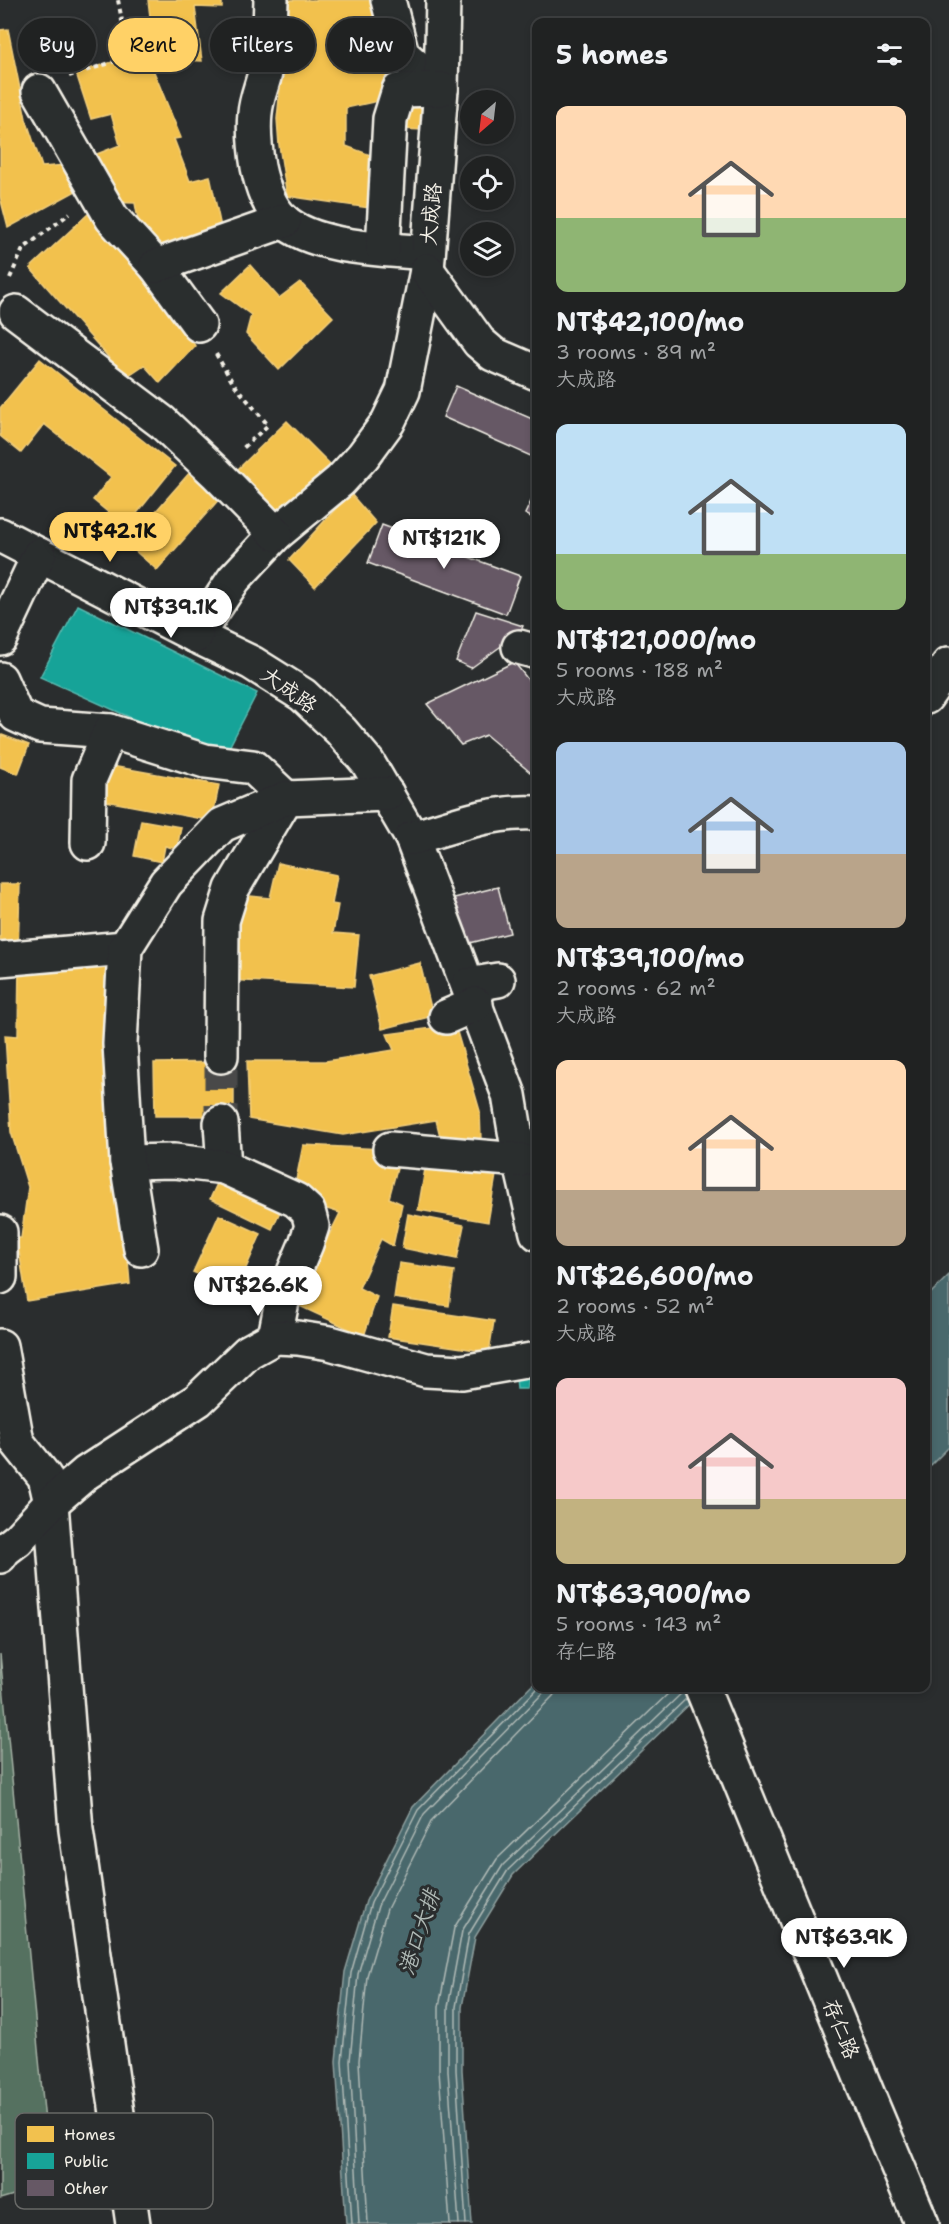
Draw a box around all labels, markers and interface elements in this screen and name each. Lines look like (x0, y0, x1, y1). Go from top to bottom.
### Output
chip: Buy (18, 18, 96, 72)
chip: Rent (108, 18, 198, 72)
chip: Filters (210, 18, 315, 72)
chip: New (327, 18, 414, 72)
text: 5 homes (556, 37, 668, 72)
icon: filters (873, 38, 906, 71)
north arrow (460, 90, 514, 144)
map controls (460, 90, 514, 276)
icon: home (677, 145, 785, 253)
button: locate (460, 156, 514, 210)
street label: 大成路 (414, 181, 448, 247)
button: layers (460, 222, 514, 276)
text: NT$42,100/mo (556, 304, 744, 339)
text: 3 rooms · 89 m² (556, 339, 716, 365)
text: 大成路 (556, 366, 616, 392)
icon: home (677, 463, 785, 571)
pin: NT$42.1K (48, 512, 172, 563)
text: NT$42.1K (63, 518, 157, 544)
pin: NT$121K (389, 519, 499, 570)
text: NT$121K (402, 525, 486, 551)
pin: NT$39.1K (109, 588, 233, 639)
text: NT$39.1K (124, 594, 218, 620)
text: NT$121,000/mo (556, 622, 756, 657)
text: 5 rooms · 188 m² (556, 657, 723, 683)
street label: 大成路 (255, 660, 323, 720)
text: 大成路 (556, 684, 616, 710)
icon: home (677, 781, 785, 889)
text: NT$39,100/mo (556, 940, 745, 975)
text: 2 rooms · 62 m² (556, 975, 716, 1001)
text: 大成路 (556, 1002, 616, 1028)
icon: home (677, 1099, 785, 1207)
text: NT$26,600/mo (556, 1258, 754, 1293)
pin: NT$26.6K (196, 1266, 320, 1317)
text: NT$26.6K (208, 1272, 308, 1298)
text: 2 rooms · 52 m² (556, 1293, 714, 1319)
text: 大成路 (556, 1320, 616, 1346)
icon: home (677, 1417, 785, 1525)
text: NT$63,900/mo (556, 1576, 751, 1611)
text: 5 rooms · 143 m² (556, 1611, 721, 1637)
text: 存仁路 (556, 1638, 616, 1664)
water label: 港口大排 (392, 1884, 447, 1978)
pin: NT$63.9K (782, 1918, 906, 1969)
text: NT$63.9K (795, 1924, 893, 1950)
street label: 存仁路 (816, 1995, 866, 2063)
legend (15, 2113, 213, 2209)
text: Homes (64, 2124, 116, 2145)
text: Public (64, 2151, 109, 2172)
text: Other (64, 2178, 108, 2199)

